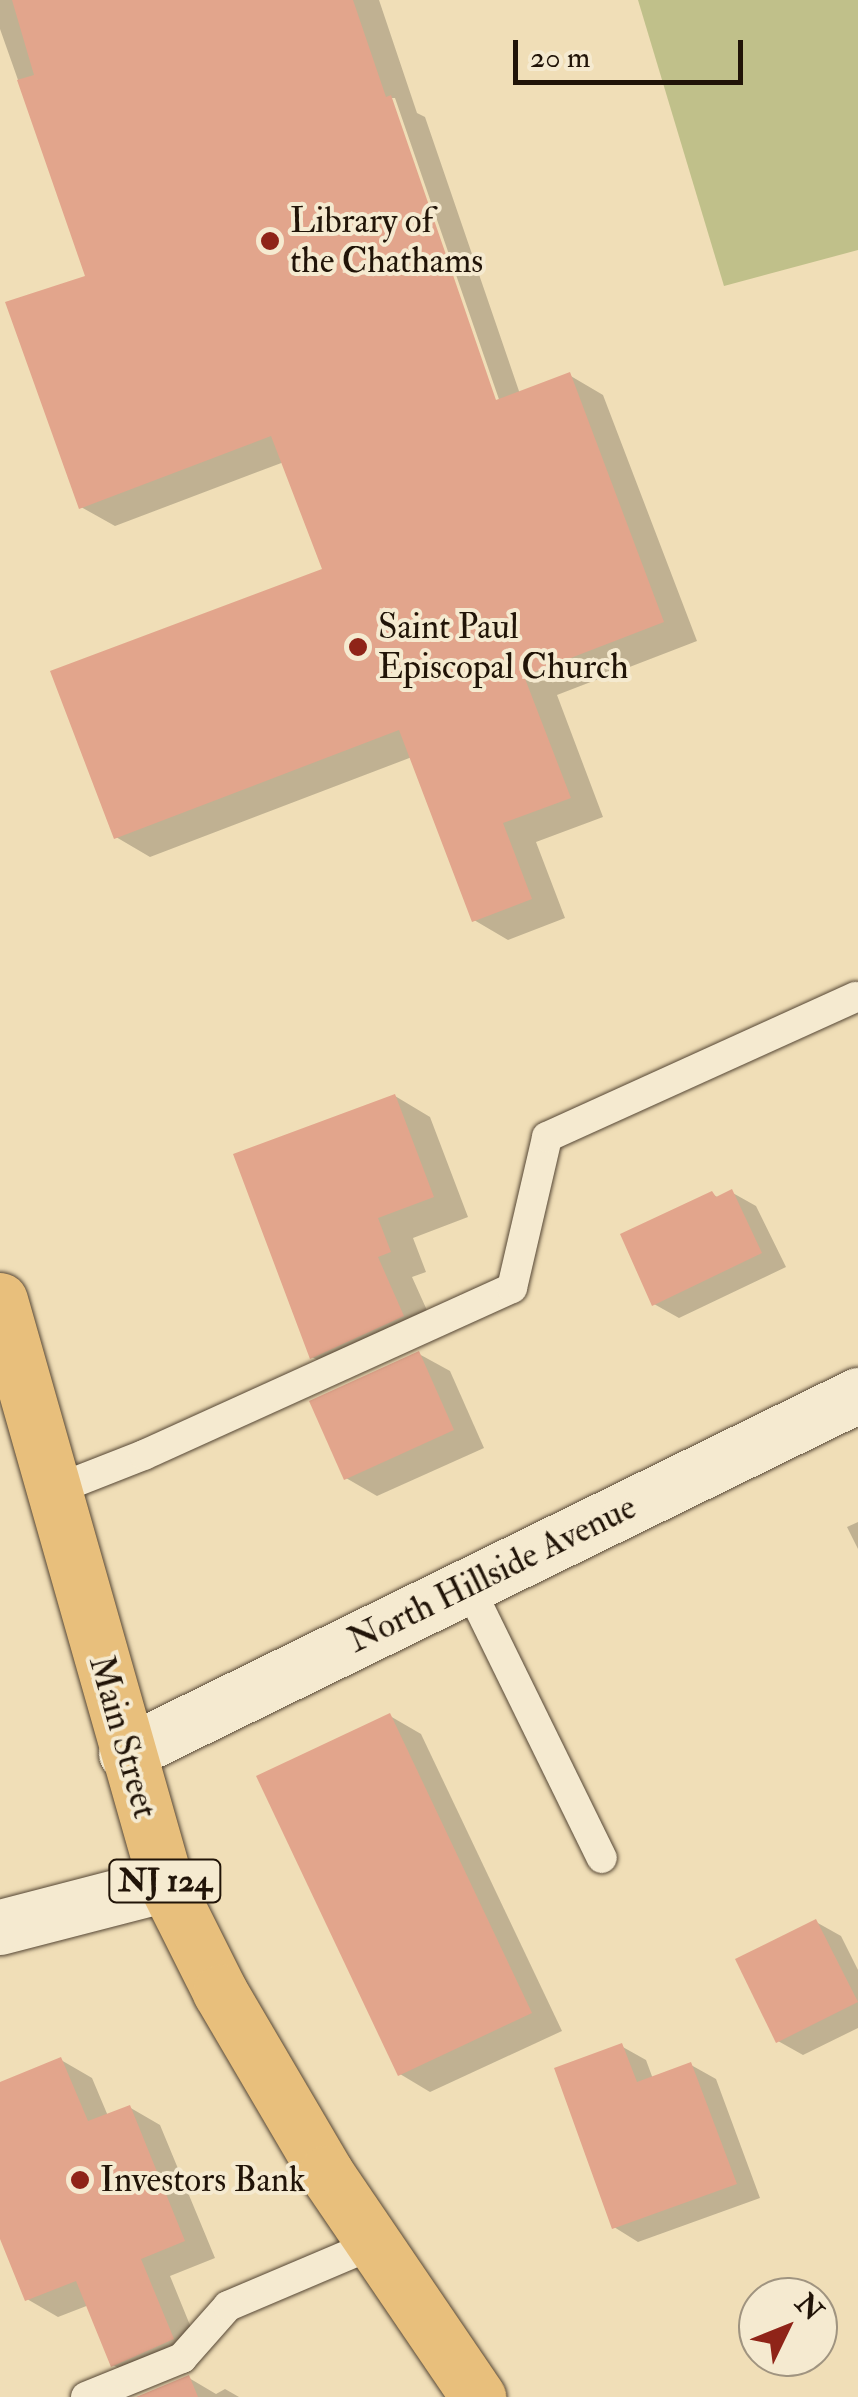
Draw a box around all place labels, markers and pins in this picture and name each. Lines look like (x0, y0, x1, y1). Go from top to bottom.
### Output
place label: Library of the Chathams (290, 200, 483, 282)
marker: Library of the Chathams (259, 230, 281, 252)
place label: Saint Paul Episcopal Church (378, 606, 629, 688)
marker: Saint Paul Episcopal Church (347, 636, 369, 658)
place label: Investors Bank (100, 2159, 306, 2201)
marker: Investors Bank (69, 2169, 91, 2191)

